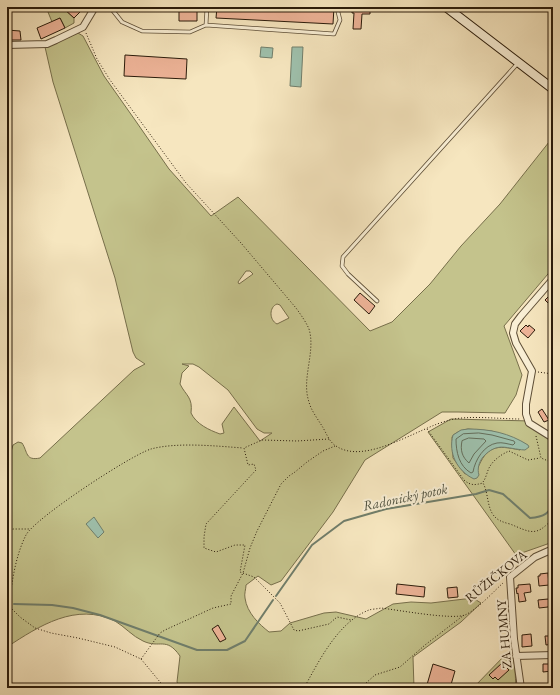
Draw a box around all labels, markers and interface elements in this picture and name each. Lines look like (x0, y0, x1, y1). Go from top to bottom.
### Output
water label: Radonický potok (361, 479, 450, 515)
street label: RŮŽIČKOVA (462, 545, 531, 606)
street label: ZA HUMNY (492, 597, 515, 669)

